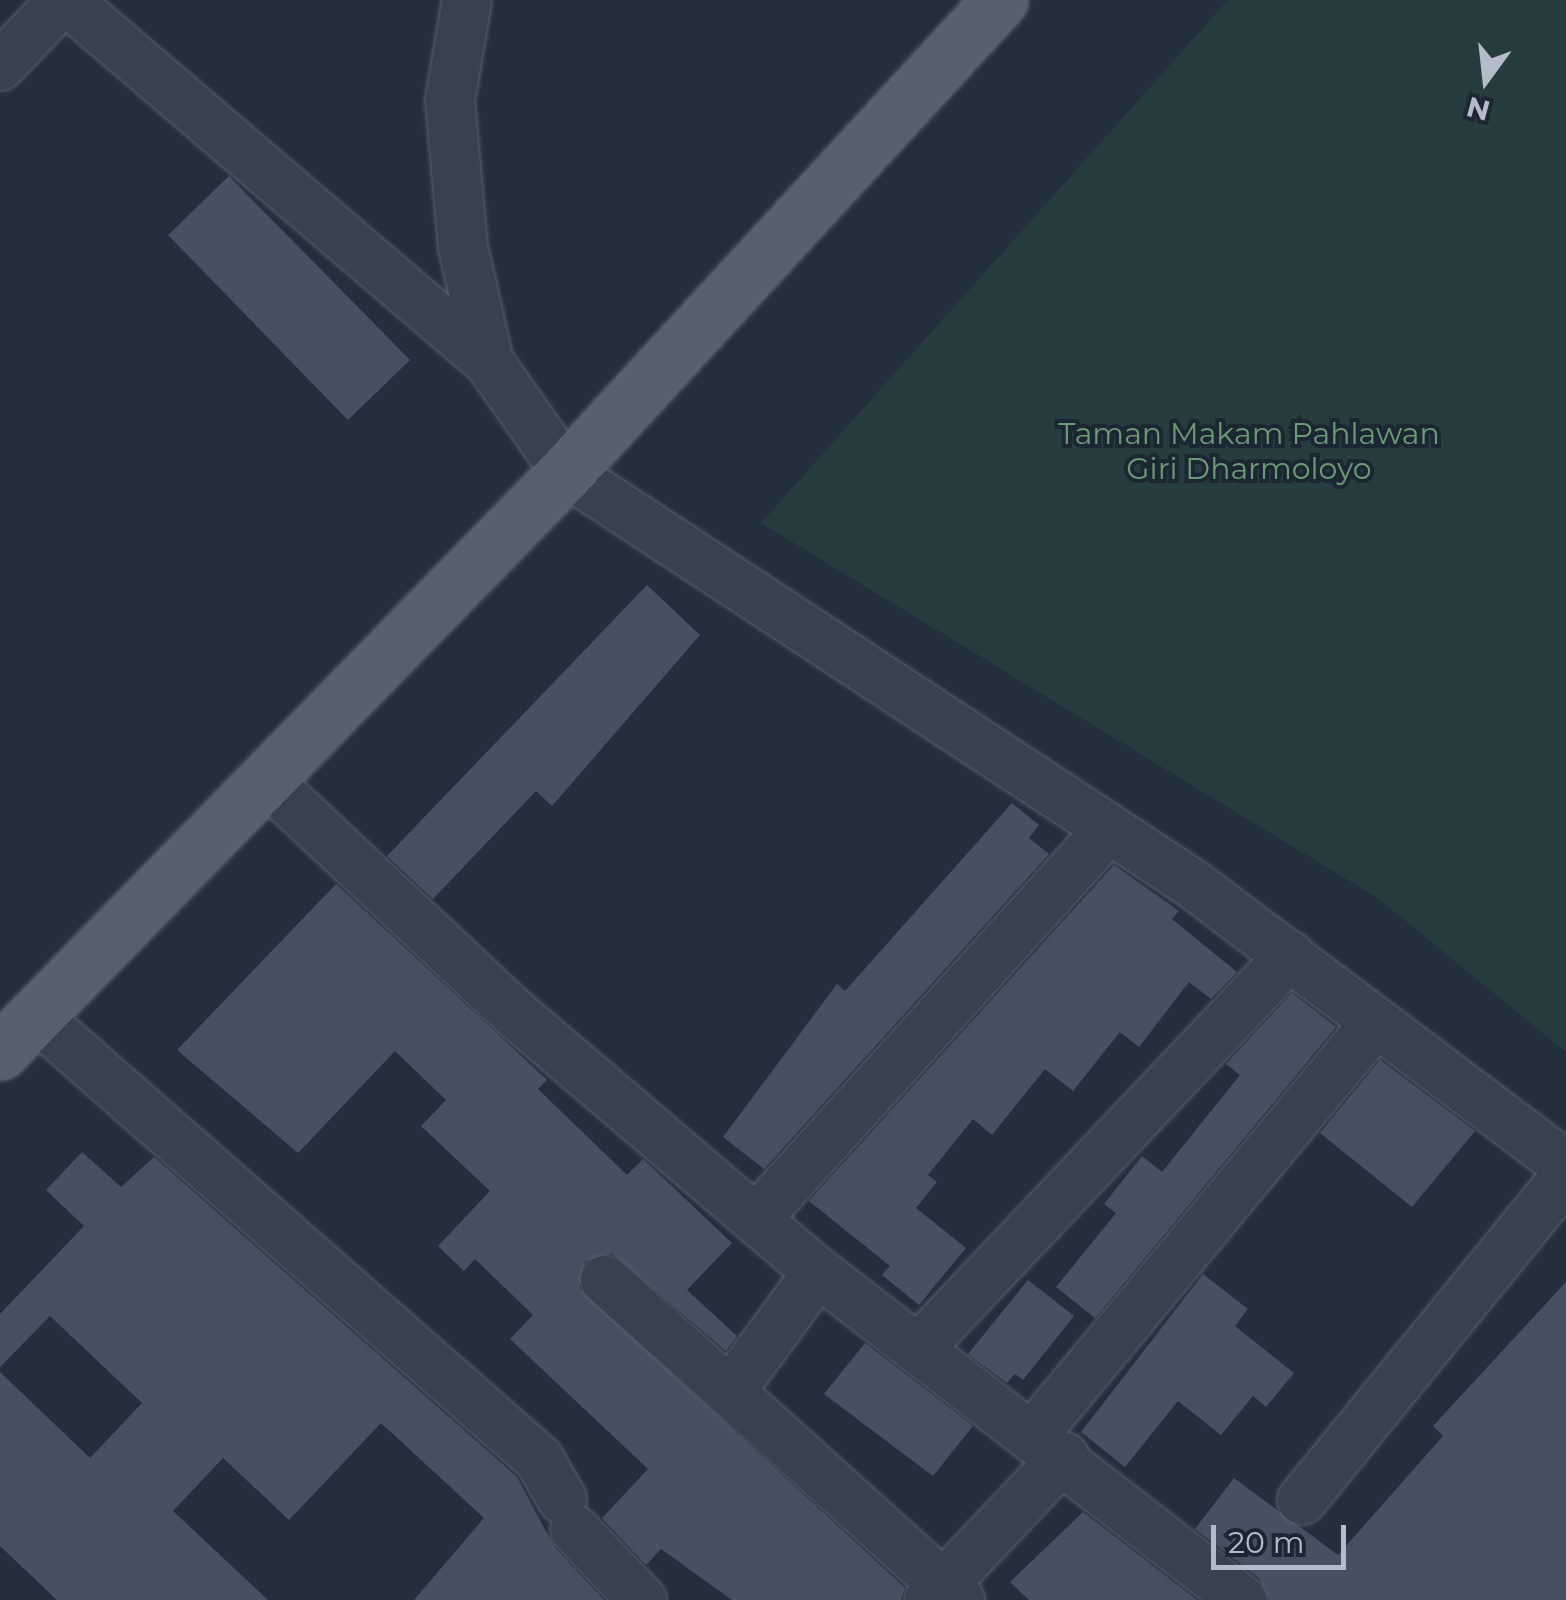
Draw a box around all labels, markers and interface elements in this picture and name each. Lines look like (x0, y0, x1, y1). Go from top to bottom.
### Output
north arrow (1436, 30, 1536, 130)
text: N (1463, 90, 1494, 128)
park label: Taman Makam Pahlawan Giri Dharmoloyo (1058, 416, 1440, 486)
scale bar (1216, 1505, 1351, 1567)
text: 20 m (1228, 1524, 1305, 1561)

